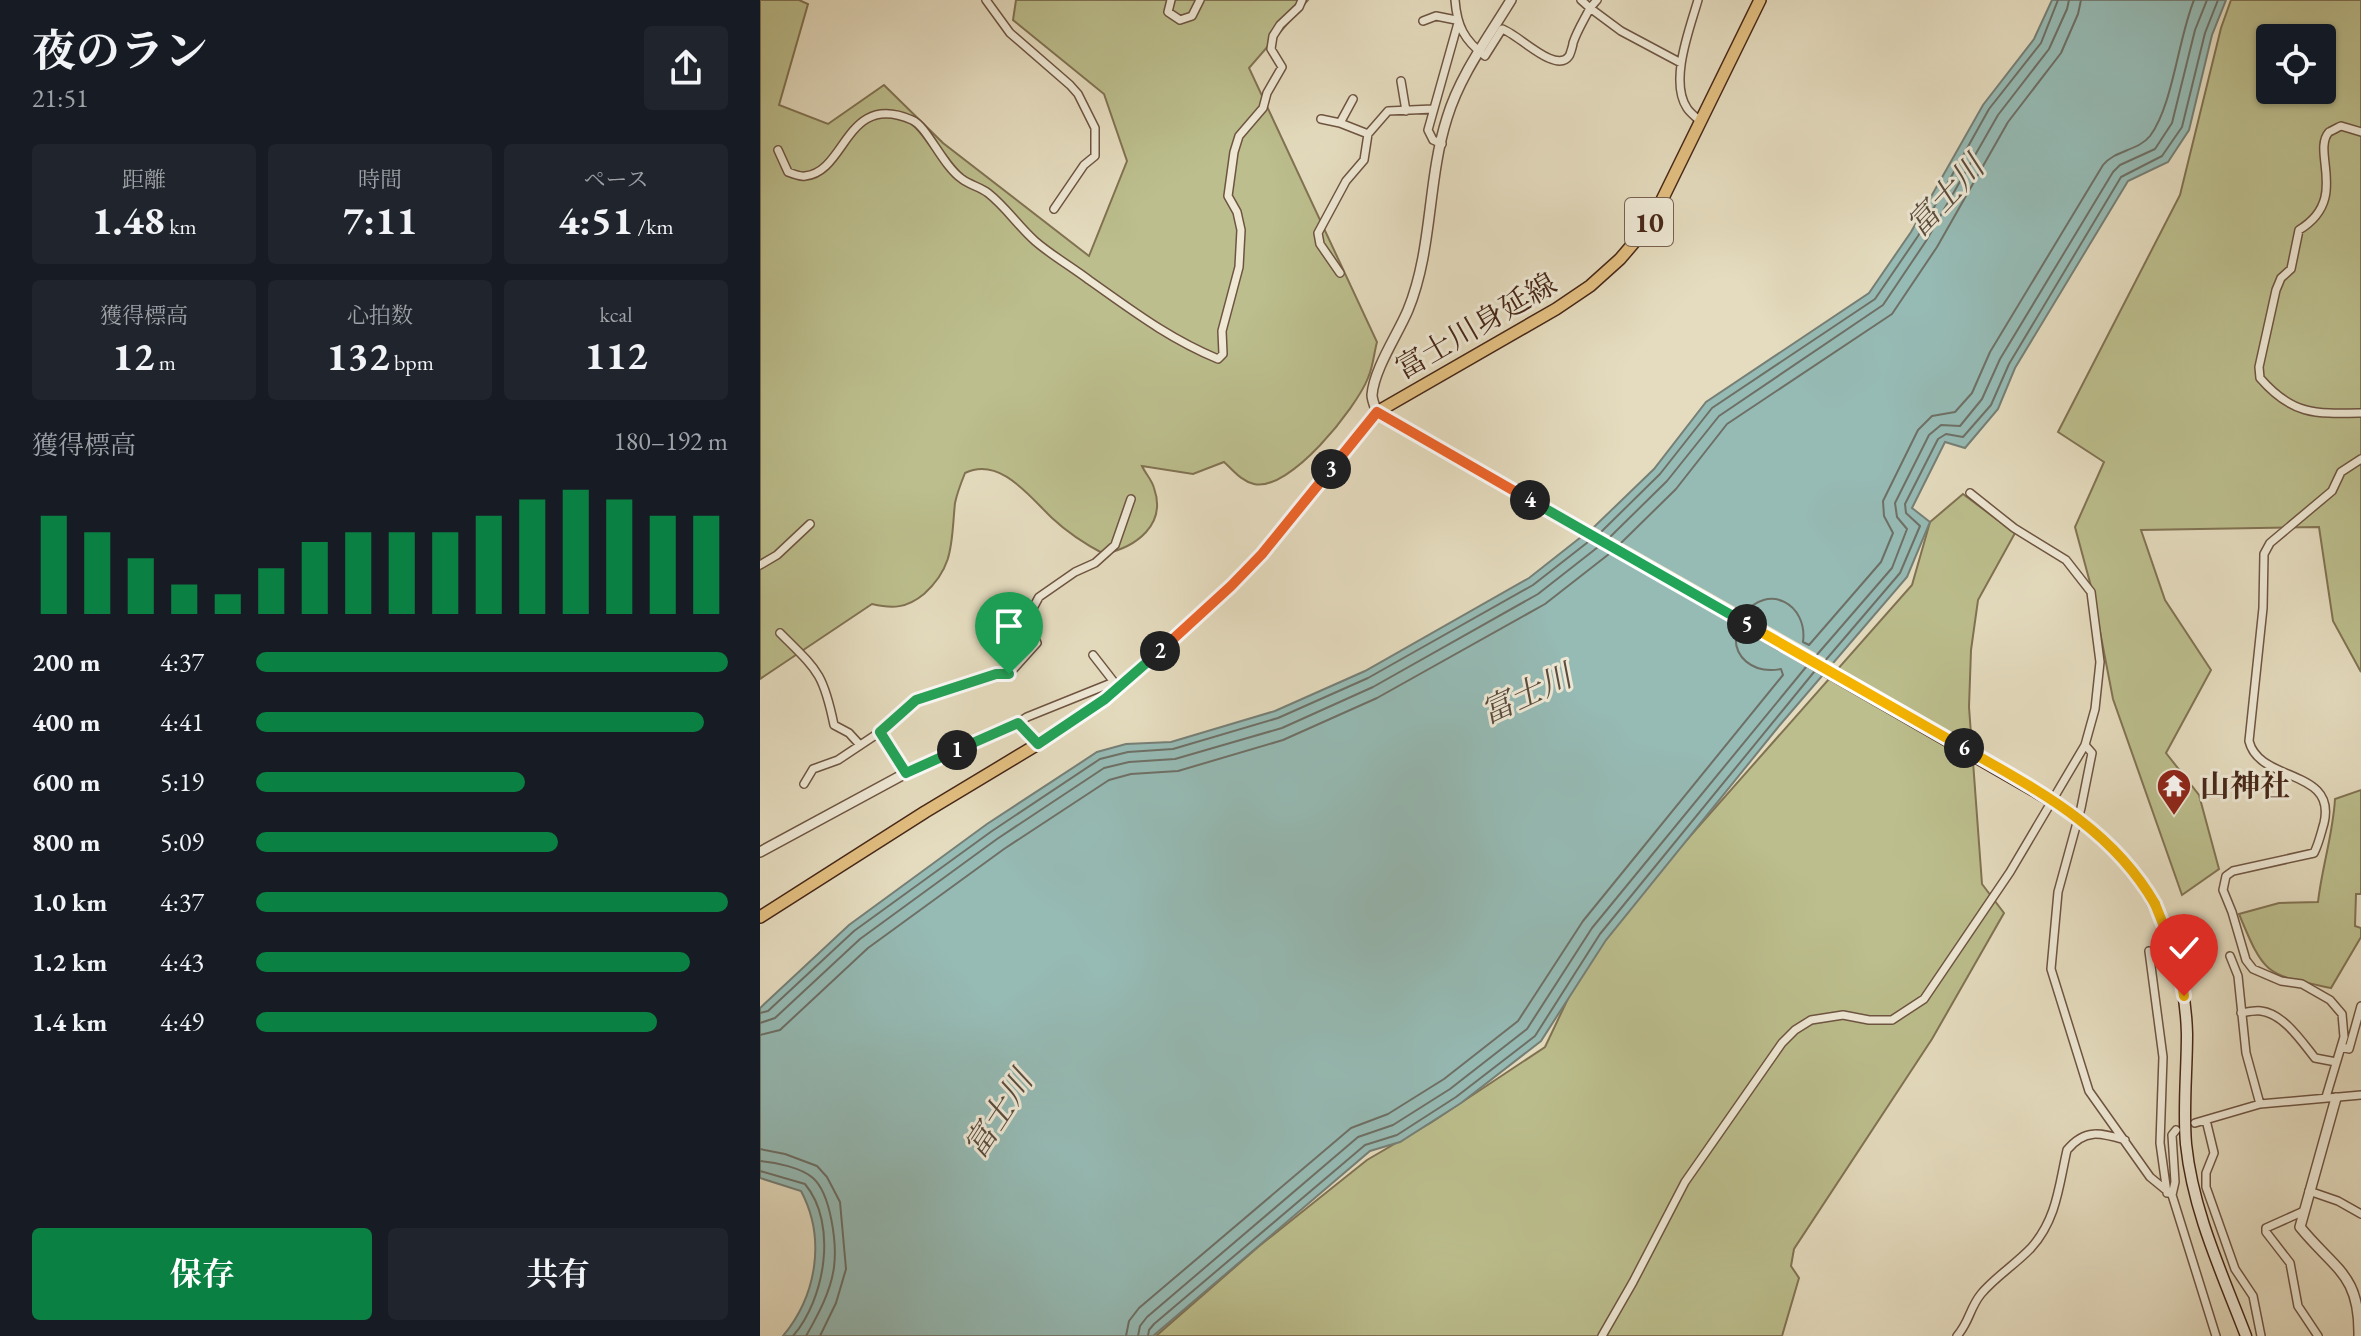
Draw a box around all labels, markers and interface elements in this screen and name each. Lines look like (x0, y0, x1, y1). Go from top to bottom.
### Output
text: 夜のラン (32, 22, 208, 79)
map controls (2256, 24, 2336, 104)
button: locate (2256, 24, 2336, 104)
button: share (644, 26, 728, 110)
text: 21:51 (32, 81, 88, 115)
water label: 富士川 (1897, 144, 1995, 245)
text: 距離 (122, 165, 166, 194)
text: 時間 (358, 165, 402, 194)
text: ペース (584, 165, 648, 194)
text: 1.48 (91, 194, 165, 246)
text: 7:11 (343, 194, 417, 246)
text: 4:51 (558, 194, 633, 246)
road number: 10 (1625, 198, 1673, 246)
text: km (165, 212, 197, 241)
text: /km (633, 212, 674, 241)
street label: 富士川身延線 (1388, 264, 1563, 387)
text: kcal (599, 300, 633, 329)
text: 獲得標高 (100, 301, 188, 330)
text: 心拍数 (347, 301, 413, 330)
text: 112 (584, 329, 648, 381)
text: 12 (112, 330, 154, 382)
text: 132 (326, 330, 390, 382)
text: m (154, 348, 176, 377)
text: bpm (390, 348, 434, 377)
text: 180–192 m (613, 424, 728, 458)
text: 獲得標高 (32, 428, 136, 462)
pin: 3 (1311, 449, 1351, 489)
text: 3 (1325, 454, 1337, 483)
pin: 4 (1510, 480, 1550, 520)
text: 4 (1524, 485, 1536, 514)
pin (975, 592, 1043, 674)
icon: arrive (987, 604, 1031, 648)
pin: 5 (1727, 604, 1767, 644)
text: 5 (1741, 609, 1753, 638)
pin: 2 (1140, 631, 1180, 671)
text: 2 (1154, 636, 1166, 665)
text: 200 m (32, 645, 100, 679)
text: 4:37 (160, 645, 204, 679)
water label: 富士川 (1474, 653, 1581, 733)
text: 400 m (32, 705, 100, 739)
text: 4:41 (160, 705, 204, 739)
pin: 6 (1944, 728, 1984, 768)
pin: 1 (937, 730, 977, 770)
text: 6 (1958, 733, 1970, 762)
text: 1 (951, 735, 963, 764)
text: 600 m (32, 765, 100, 799)
text: 5:19 (160, 765, 204, 799)
place label: 山神社 (2200, 766, 2290, 805)
temple icon: 山神社 (2155, 767, 2193, 817)
text: 800 m (32, 825, 100, 859)
text: 5:09 (160, 825, 204, 859)
text: 1.0 km (32, 885, 107, 919)
text: 4:37 (160, 885, 204, 919)
pin (2150, 914, 2218, 996)
icon: check (2162, 926, 2206, 970)
text: 1.2 km (32, 945, 107, 979)
text: 4:43 (160, 945, 204, 979)
text: 1.4 km (32, 1005, 107, 1039)
text: 4:49 (160, 1005, 204, 1039)
water label: 富士川 (954, 1060, 1043, 1166)
button: 保存 (32, 1228, 372, 1320)
button: 共有 (388, 1228, 728, 1320)

